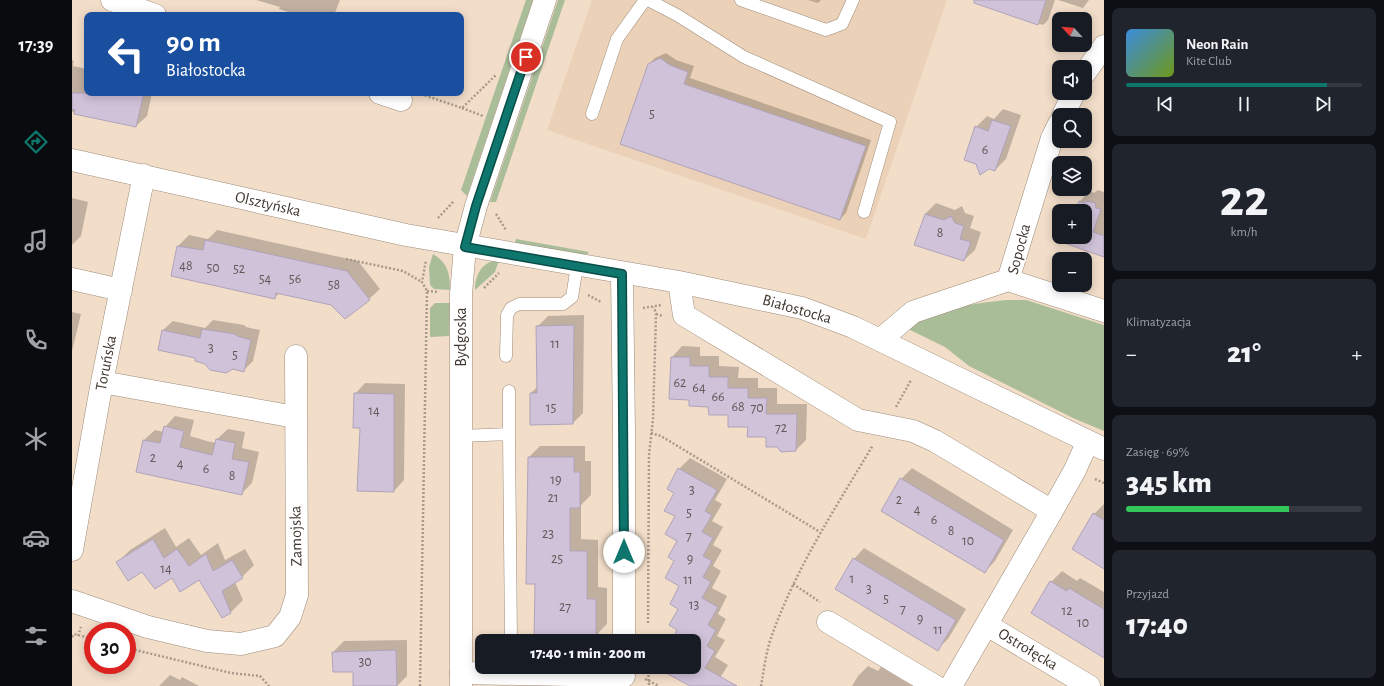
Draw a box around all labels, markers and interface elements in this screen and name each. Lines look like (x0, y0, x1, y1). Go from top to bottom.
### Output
north arrow (1052, 12, 1092, 52)
map controls (1052, 12, 1092, 292)
icon: left (100, 28, 152, 80)
text: 90 m (166, 29, 221, 57)
text: 17:39 (19, 37, 53, 55)
text: Neon Rain (1186, 37, 1248, 52)
pin (509, 40, 543, 74)
icon: arrive (515, 46, 537, 68)
text: Kite Club (1186, 55, 1232, 68)
button: sound (1052, 60, 1092, 100)
text: Białostocka (166, 62, 246, 80)
icon: previous (1154, 93, 1176, 115)
icon: pause (1233, 93, 1255, 115)
icon: next (1312, 93, 1334, 115)
house number: 5 (649, 107, 655, 121)
button: search (1052, 108, 1092, 148)
icon: directions (22, 128, 50, 156)
house number: 6 (982, 143, 988, 157)
button: layers (1052, 156, 1092, 196)
text: 22 (1220, 173, 1268, 225)
street label: Olsztyńska (233, 189, 302, 220)
button: + (1052, 204, 1092, 244)
street label: Sopocka (1005, 222, 1033, 276)
house number: 8 (937, 226, 943, 240)
text: km/h (1231, 226, 1257, 239)
icon: music (22, 227, 50, 255)
button: − (1052, 252, 1092, 292)
house number: 48 (179, 259, 193, 273)
house number: 50 (206, 261, 220, 275)
house number: 52 (233, 262, 245, 276)
house number: 54 (259, 272, 272, 286)
house number: 56 (289, 272, 301, 286)
house number: 58 (328, 278, 340, 292)
street label: Białostocka (761, 292, 833, 326)
street label: Bydgoska (453, 307, 470, 367)
text: Klimatyzacja (1126, 316, 1191, 329)
icon: phone (22, 326, 50, 354)
street label: Toruńska (93, 334, 119, 392)
house number: 11 (550, 337, 560, 351)
text: 21° (1227, 338, 1261, 368)
house number: 3 (208, 341, 214, 355)
text: − (1126, 343, 1137, 365)
text: + (1351, 343, 1362, 365)
house number: 5 (232, 348, 238, 362)
house number: 62 (674, 376, 686, 390)
house number: 64 (692, 381, 706, 395)
house number: 66 (711, 390, 725, 404)
house number: 68 (731, 400, 745, 414)
house number: 15 (546, 401, 556, 415)
house number: 70 (750, 401, 764, 415)
house number: 14 (368, 404, 380, 418)
house number: 72 (775, 421, 787, 435)
icon: climate (22, 425, 50, 453)
text: Zasięg · 69% (1126, 446, 1189, 459)
house number: 2 (150, 451, 156, 465)
house number: 4 (177, 457, 184, 471)
house number: 6 (203, 462, 209, 476)
text: 345 km (1126, 468, 1212, 498)
house number: 8 (229, 469, 235, 483)
house number: 19 (550, 473, 562, 487)
house number: 3 (689, 483, 695, 497)
house number: 21 (547, 491, 559, 505)
house number: 2 (896, 493, 902, 507)
house number: 4 (914, 503, 921, 517)
street label: Zamojska (287, 505, 306, 567)
house number: 5 (686, 506, 692, 520)
house number: 6 (931, 513, 937, 527)
icon: car (22, 524, 50, 552)
house number: 8 (948, 524, 954, 538)
house number: 23 (542, 527, 554, 541)
house number: 7 (686, 529, 692, 543)
position arrow (603, 531, 645, 573)
house number: 10 (962, 534, 974, 548)
house number: 25 (551, 552, 563, 566)
house number: 9 (687, 552, 693, 566)
house number: 14 (160, 562, 172, 576)
house number: 1 (850, 572, 854, 586)
house number: 11 (683, 573, 693, 587)
house number: 3 (866, 582, 872, 596)
text: Przyjazd (1126, 588, 1169, 601)
house number: 5 (883, 592, 889, 606)
house number: 13 (689, 598, 700, 612)
house number: 27 (559, 600, 571, 614)
house number: 7 (900, 602, 906, 616)
house number: 12 (1061, 604, 1073, 618)
text: 17:40 (1126, 610, 1188, 640)
house number: 9 (917, 612, 923, 626)
house number: 10 (1077, 616, 1089, 630)
icon: filters (22, 622, 50, 650)
speed limit sign: 30 (84, 622, 136, 674)
house number: 11 (933, 623, 943, 637)
street label: Ostrołęcka (995, 625, 1061, 673)
text: 17:40 · 1 min · 200 m (530, 646, 646, 661)
house number: 30 (358, 655, 372, 669)

